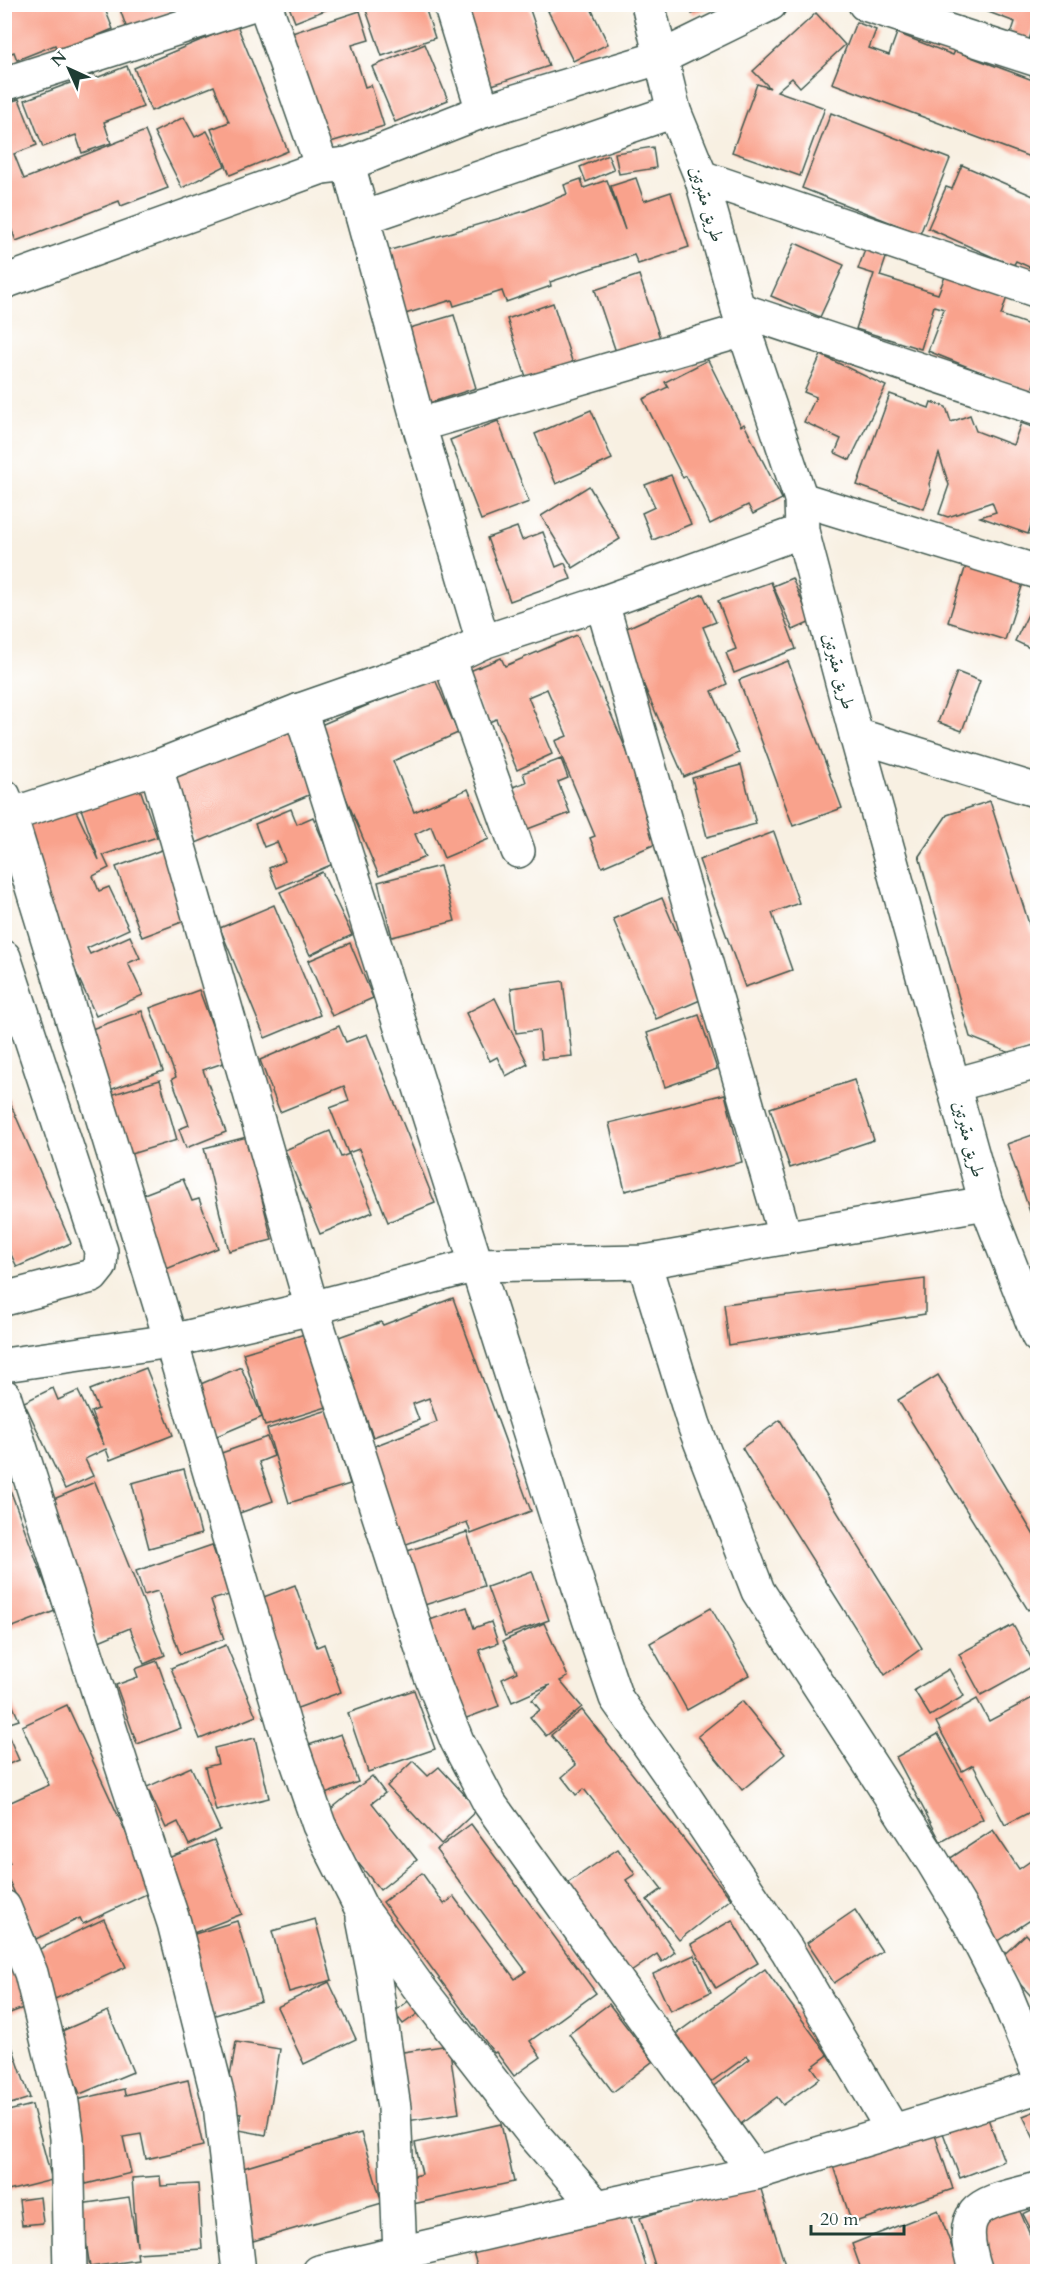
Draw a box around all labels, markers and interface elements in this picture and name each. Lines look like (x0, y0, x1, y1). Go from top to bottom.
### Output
north arrow (39, 39, 99, 99)
text: N (46, 46, 72, 72)
street label: طريق مقبرتين (683, 163, 730, 245)
street label: طريق مقبرتين (816, 630, 861, 712)
street label: طريق مقبرتين (946, 1098, 991, 1180)
scale bar (811, 2198, 904, 2236)
text: 20 m (820, 2207, 859, 2232)

